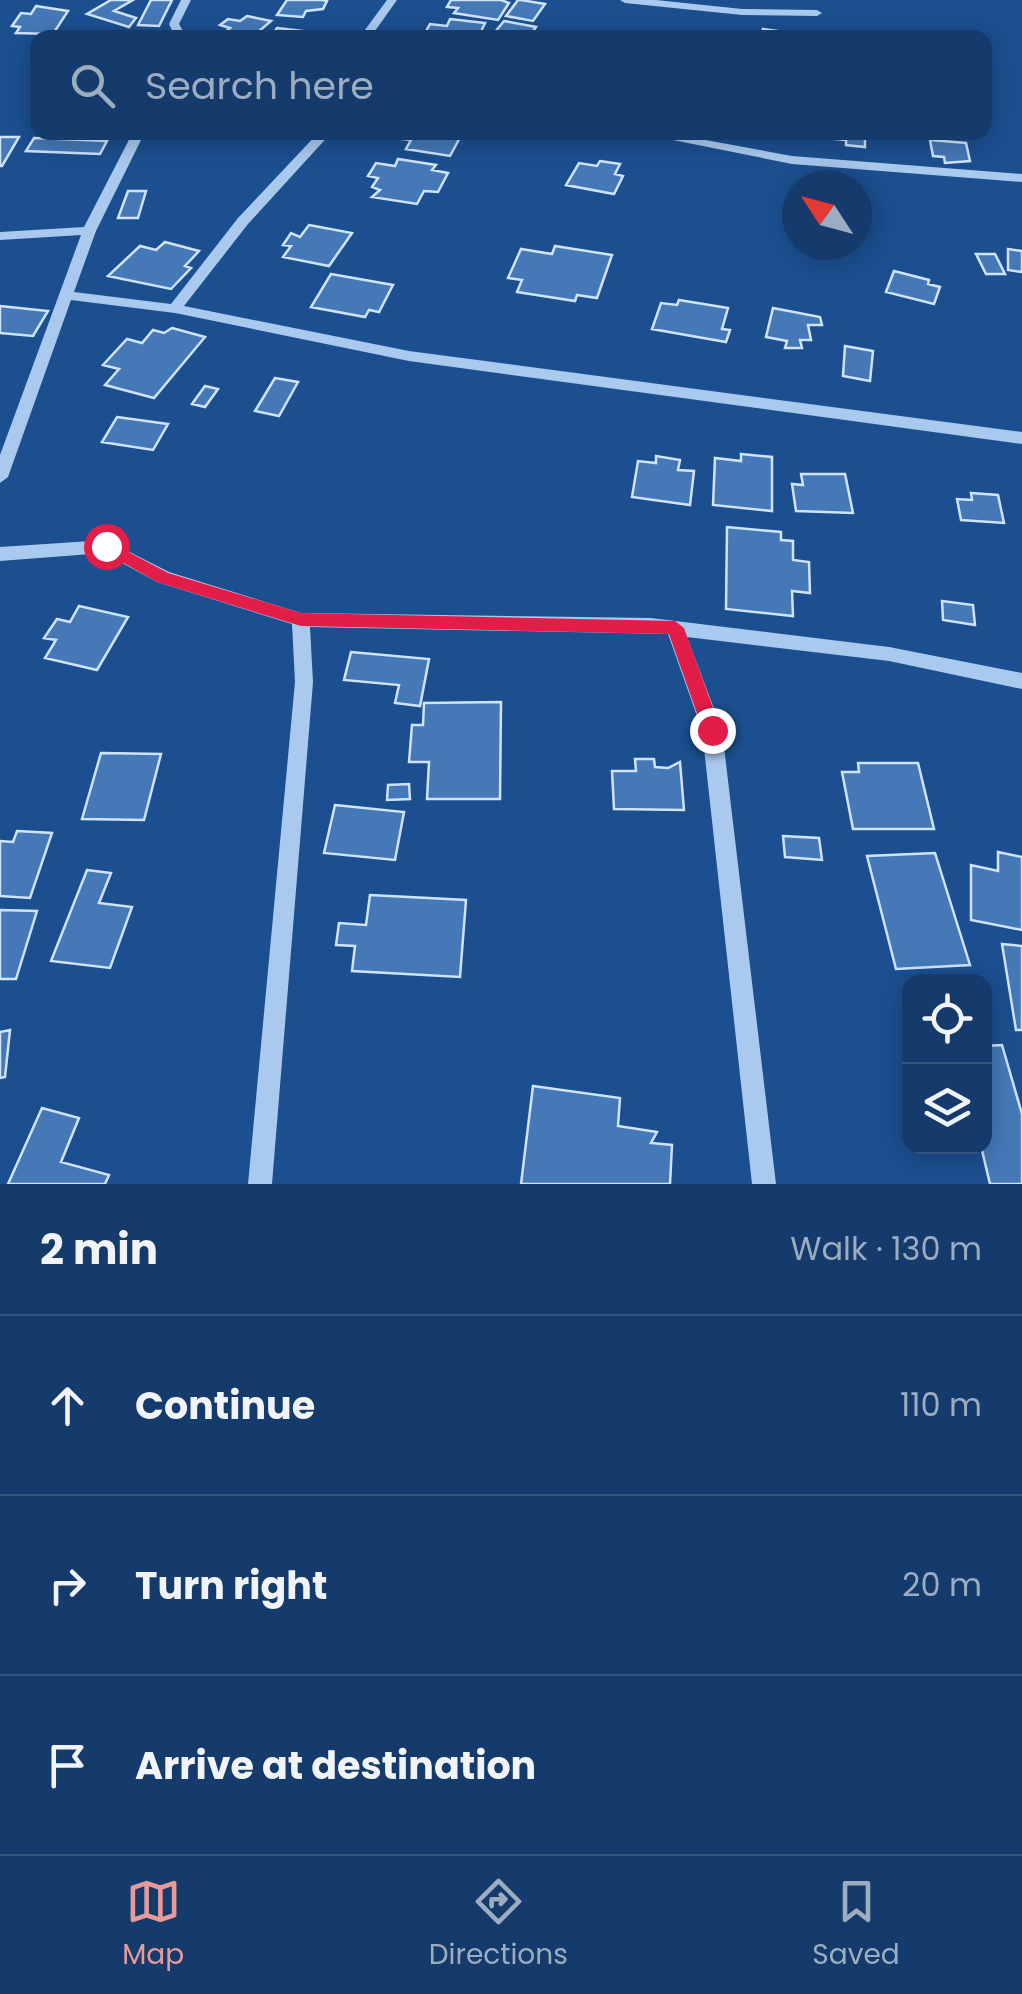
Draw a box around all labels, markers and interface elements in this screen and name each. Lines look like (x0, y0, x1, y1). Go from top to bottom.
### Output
search box (30, 30, 992, 140)
icon: search (65, 58, 120, 113)
text: Search here (145, 59, 374, 112)
north arrow (782, 170, 872, 260)
route start (84, 524, 130, 570)
route end (690, 708, 736, 754)
map controls (902, 974, 992, 1154)
button: locate (902, 974, 992, 1064)
button: layers (902, 1064, 992, 1154)
text: 2 min (40, 1220, 158, 1279)
text: Walk · 130 m (790, 1226, 982, 1271)
icon: ahead (40, 1378, 95, 1433)
text: Continue (135, 1379, 315, 1432)
text: 110 m (900, 1382, 982, 1427)
icon: right (40, 1558, 95, 1613)
text: Turn right (135, 1559, 327, 1612)
text: 20 m (902, 1562, 982, 1607)
icon: arrive (40, 1738, 95, 1793)
text: Arrive at destination (135, 1739, 536, 1792)
tab: Map (122, 1874, 184, 1976)
tab: Directions (429, 1874, 568, 1976)
tab: Saved (812, 1874, 900, 1976)

